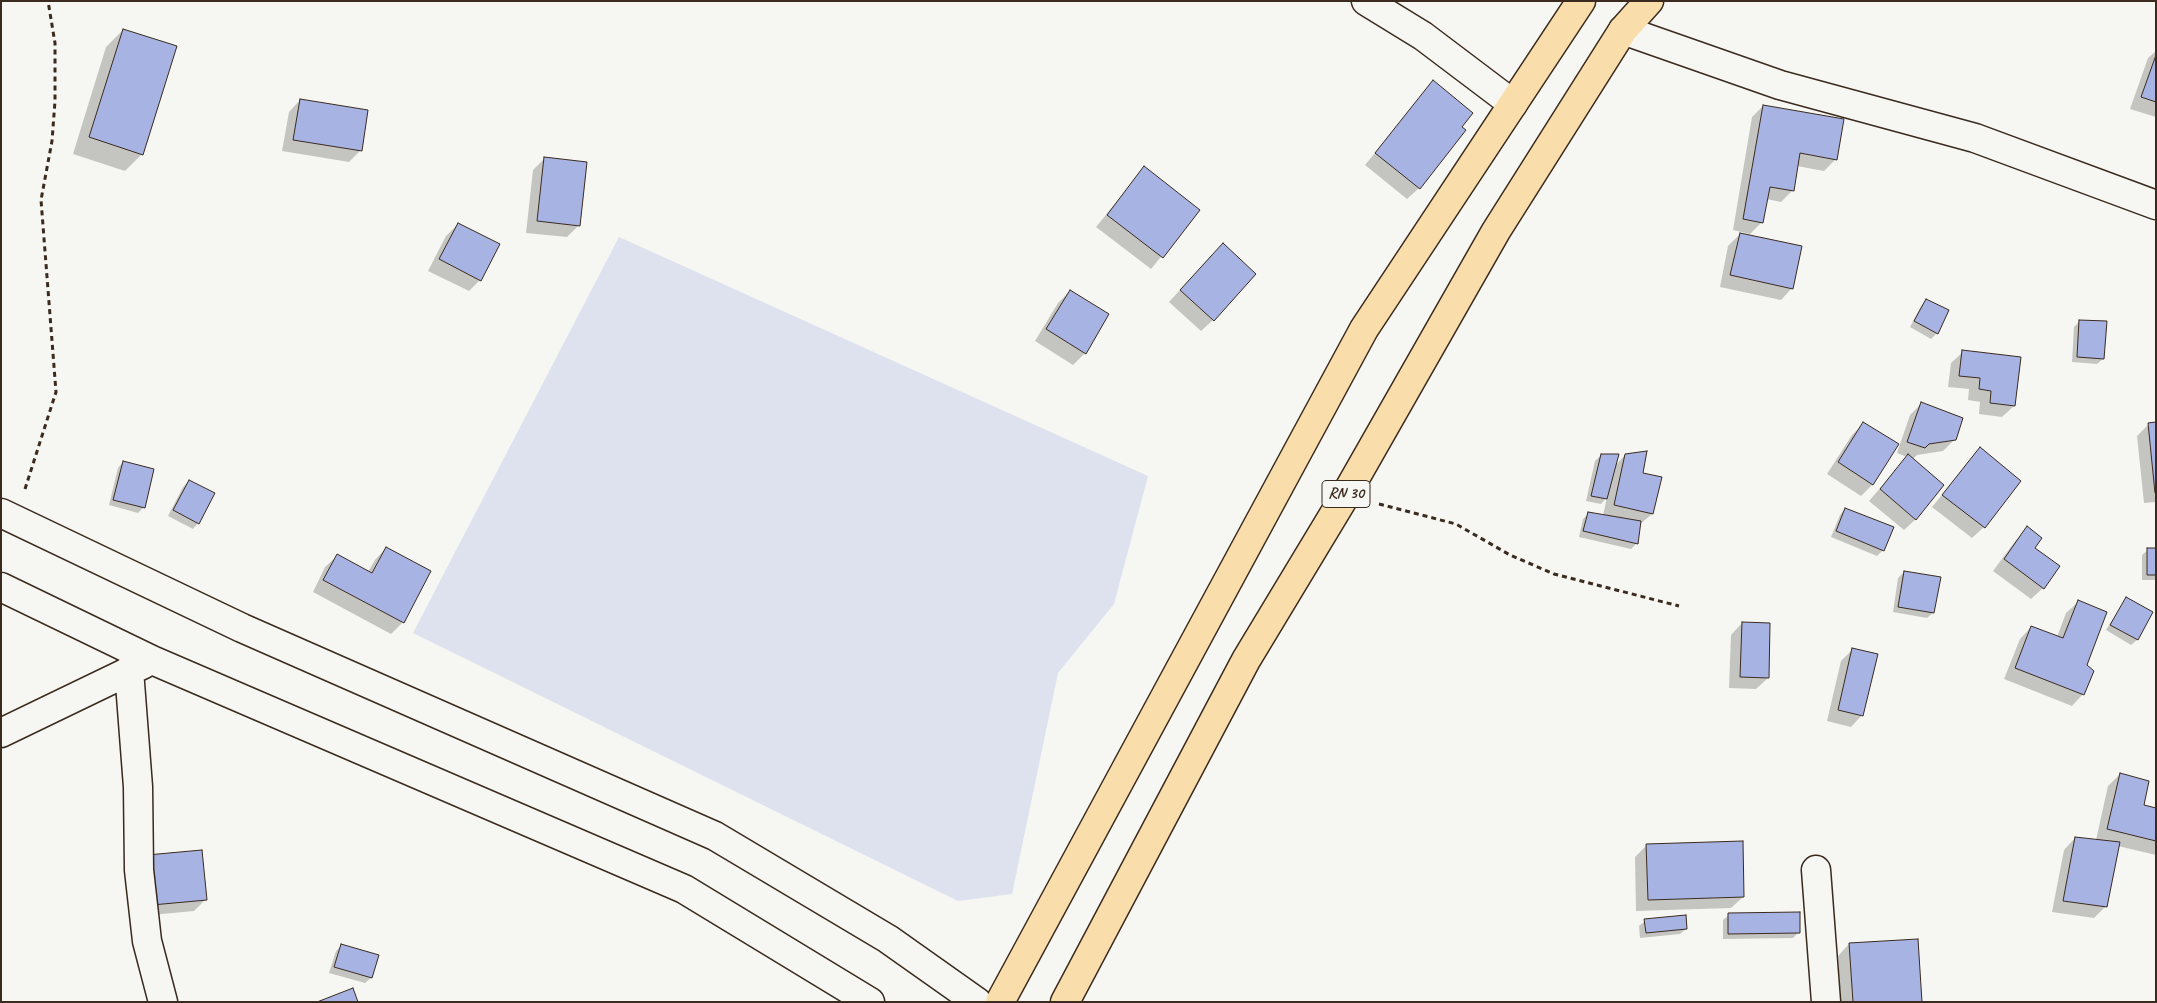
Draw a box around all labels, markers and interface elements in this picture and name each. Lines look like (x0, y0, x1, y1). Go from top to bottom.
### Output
road number: RN 30 (1322, 480, 1370, 508)

